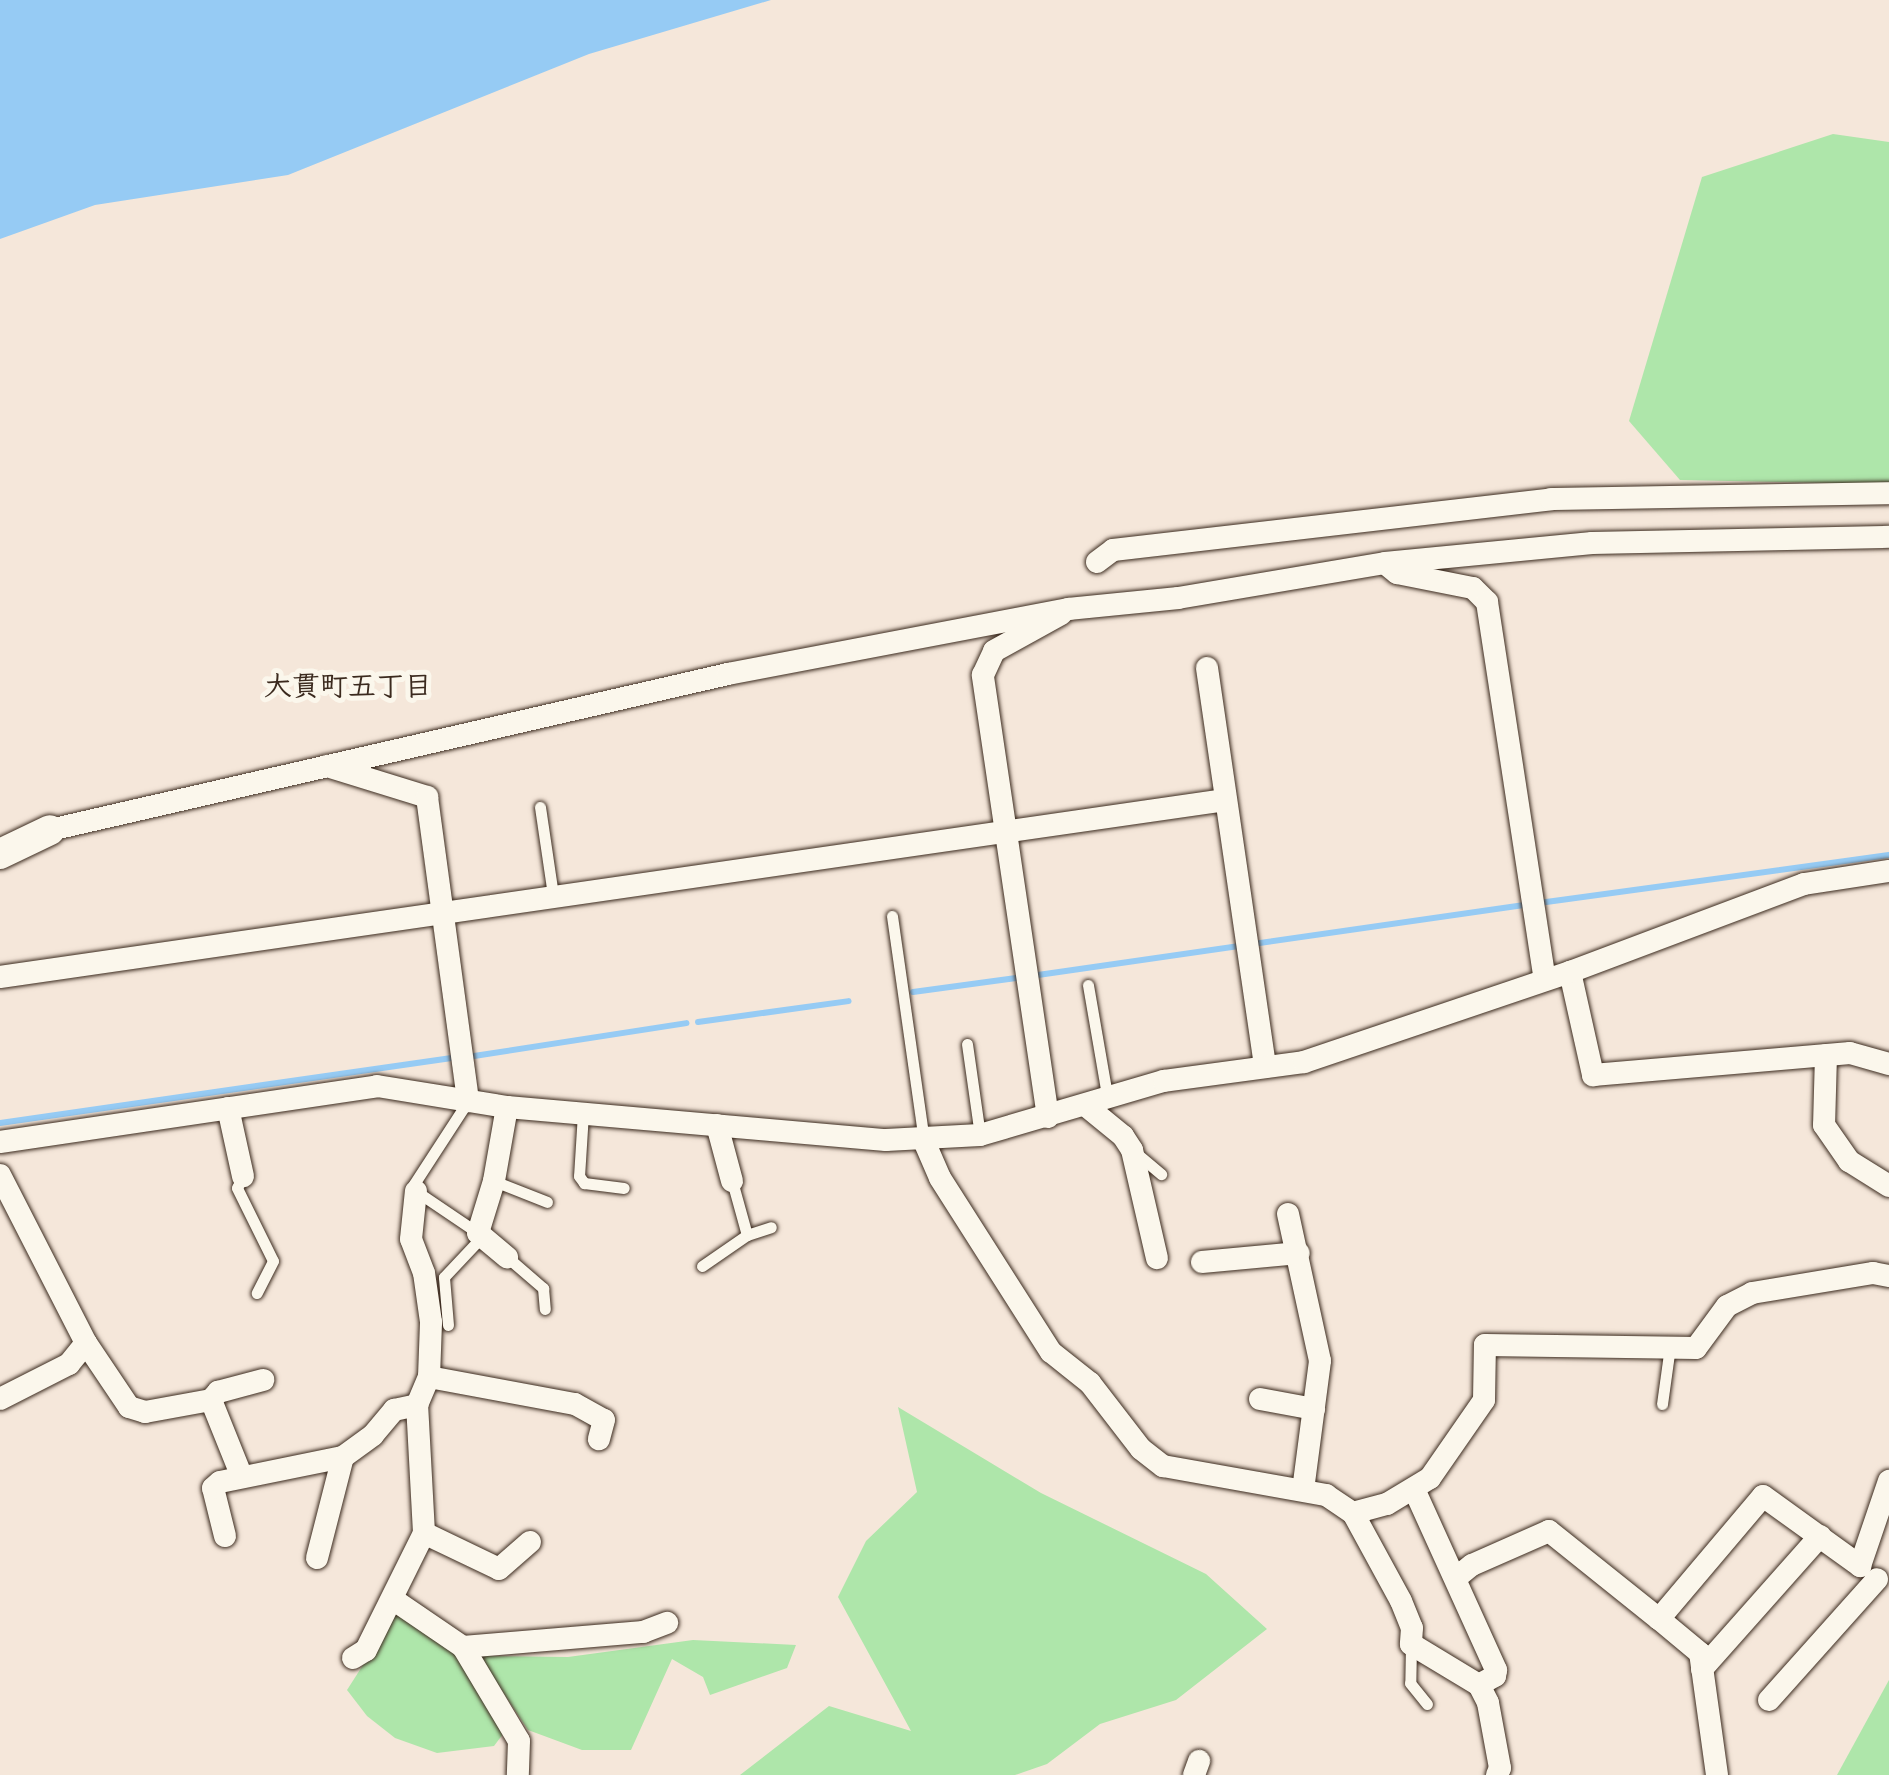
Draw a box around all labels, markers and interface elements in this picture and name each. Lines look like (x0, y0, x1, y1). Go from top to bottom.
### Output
district label: 大貫町五丁目 (264, 667, 432, 701)

